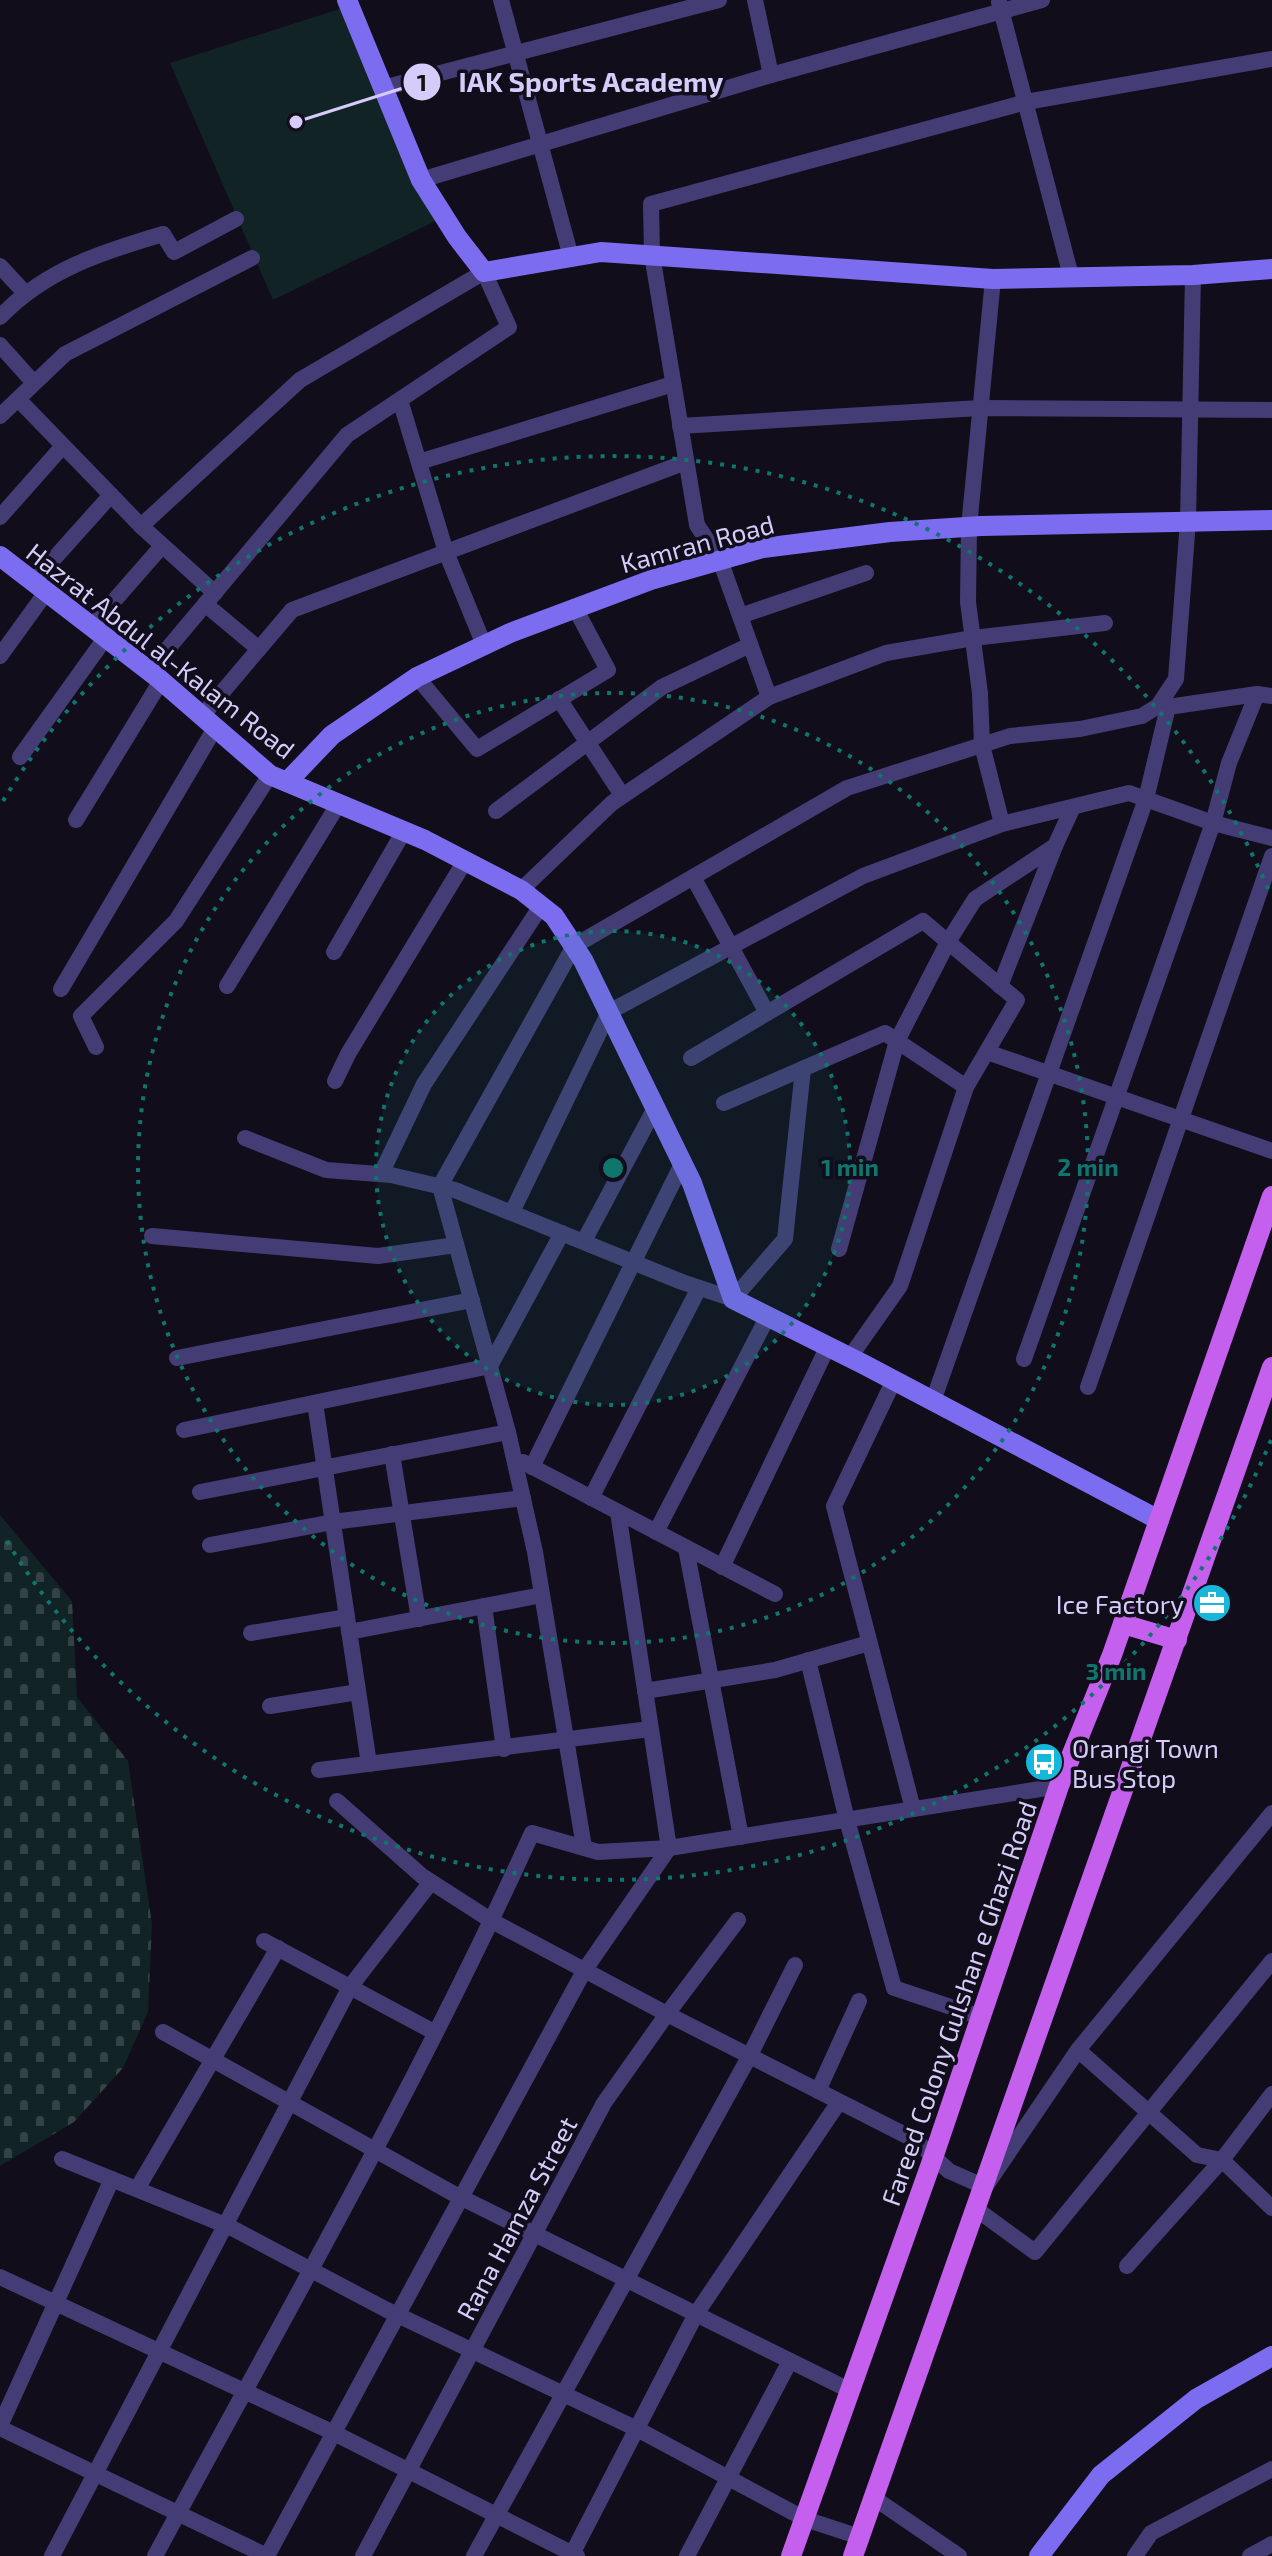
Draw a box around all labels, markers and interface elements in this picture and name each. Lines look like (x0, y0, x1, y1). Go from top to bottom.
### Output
callout: IAK Sports Academy (402, 56, 740, 108)
text: IAK Sports Academy (459, 64, 724, 98)
text: 1 (417, 67, 427, 96)
street label: Kamran Road (617, 508, 777, 578)
street label: Hazrat Abdul al-Kalam Road (21, 536, 301, 764)
text: 1 min (821, 1152, 879, 1181)
text: 2 min (1057, 1152, 1119, 1181)
centre of rings (599, 1154, 627, 1182)
office icon: Ice Factory (1191, 1582, 1233, 1624)
place label: Ice Factory (1056, 1588, 1184, 1619)
text: 3 min (1086, 1656, 1146, 1685)
place label: Orangi Town Bus Stop (1072, 1732, 1219, 1793)
bus stop icon: Orangi Town Bus Stop (1023, 1741, 1065, 1783)
street label: Fareed Colony Gulshan e Ghazi Road (874, 1797, 1042, 2209)
street label: Rana Hamza Street (449, 2111, 583, 2325)

